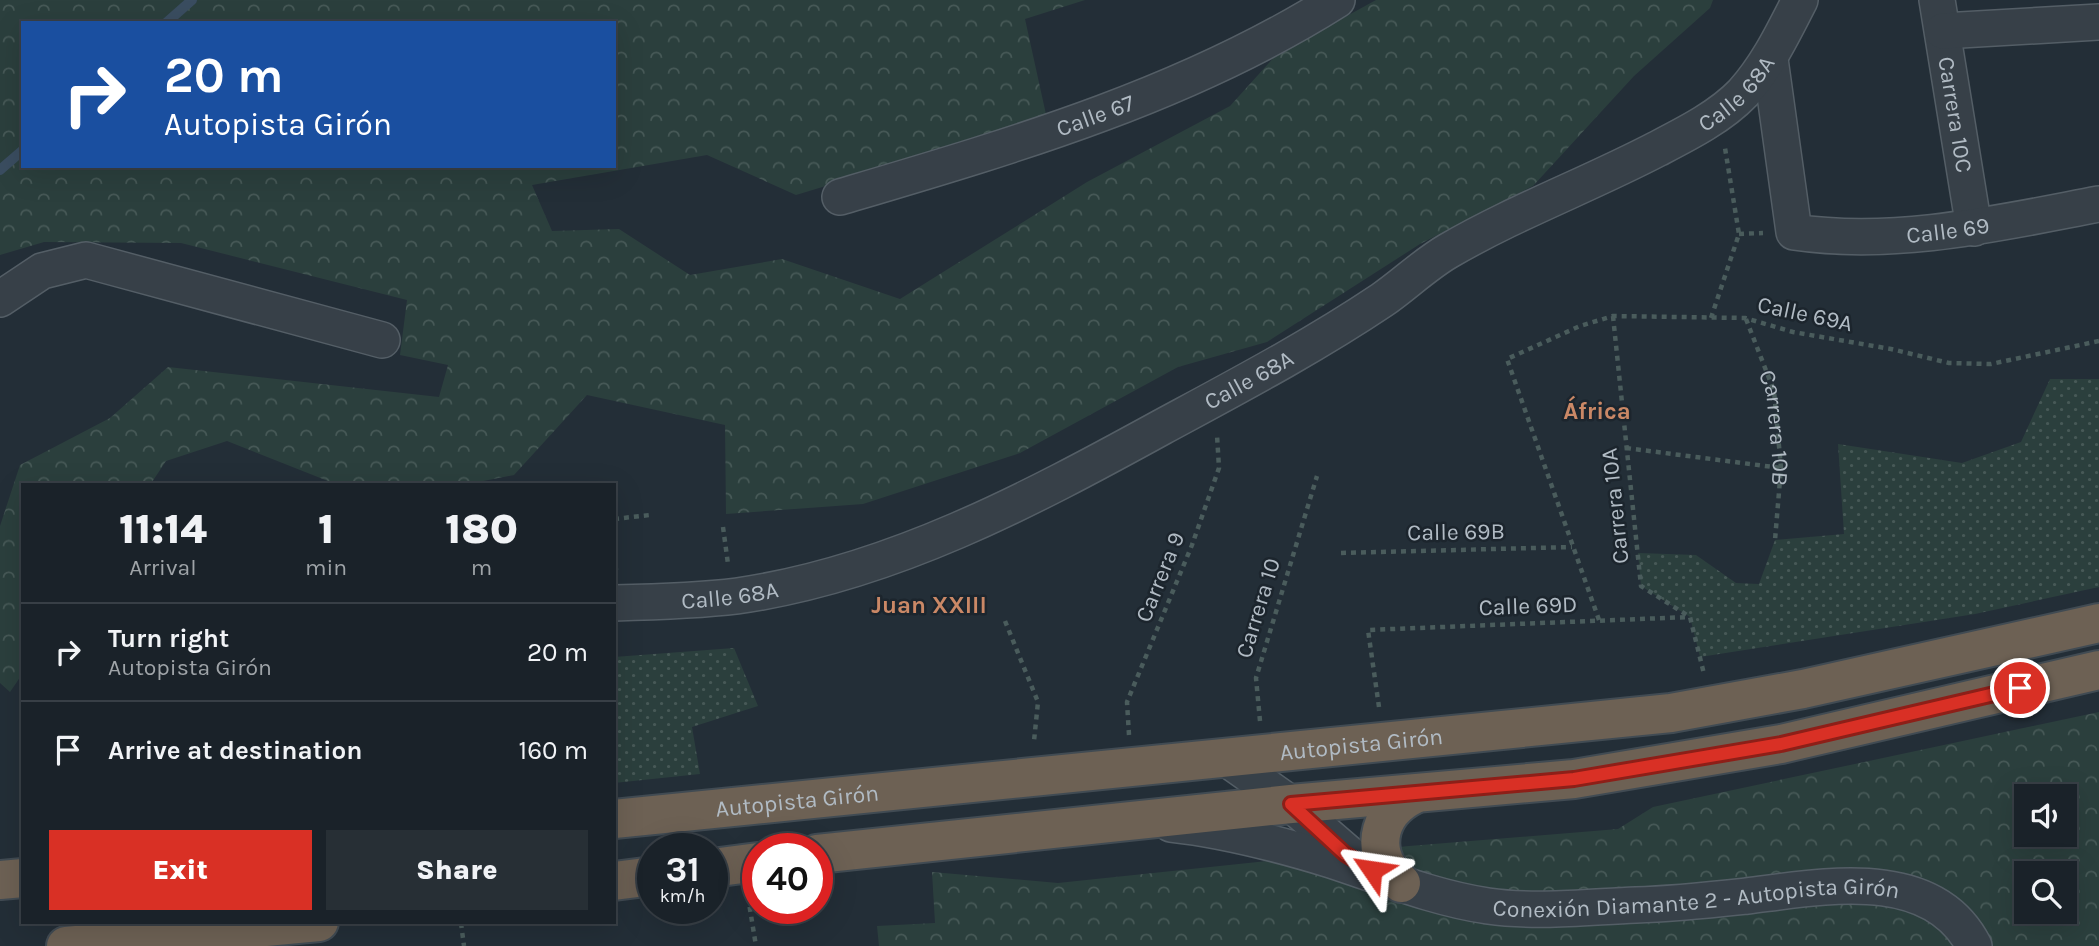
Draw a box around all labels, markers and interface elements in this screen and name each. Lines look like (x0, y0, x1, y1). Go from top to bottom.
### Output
text: 20 m (164, 47, 284, 104)
icon: right (49, 49, 140, 140)
street label: Calle 68A (1693, 51, 1780, 137)
street label: Carrera 10C (1933, 55, 1978, 174)
street label: Calle 67 (1053, 89, 1138, 142)
text: Autopista Girón (164, 106, 392, 143)
street label: Calle 69 (1905, 211, 1991, 248)
street label: Calle 69A (1755, 291, 1855, 337)
street label: Calle 68A (1200, 344, 1298, 415)
street label: Carrera 10B (1753, 366, 1795, 487)
district label: África (1563, 395, 1631, 425)
street label: Carrera 10A (1596, 447, 1634, 565)
text: 11:14 (119, 504, 207, 554)
text: 1 (318, 504, 334, 554)
text: 180 (445, 504, 518, 554)
street label: Calle 69B (1407, 518, 1505, 546)
street label: Carrera 9 (1130, 528, 1190, 626)
text: Arrival (129, 554, 197, 581)
text: min (305, 554, 347, 581)
text: m (471, 554, 492, 581)
street label: Carrera 10 (1230, 555, 1286, 661)
street label: Calle 68A (680, 576, 780, 614)
district label: Juan XXIII (871, 591, 987, 619)
street label: Calle 69D (1478, 591, 1578, 621)
text: Turn right (108, 623, 229, 654)
icon: right (49, 633, 87, 671)
text: 20 m (527, 637, 588, 668)
text: Autopista Girón (108, 654, 272, 681)
pin (1990, 658, 2050, 718)
icon: arrive (2001, 669, 2039, 707)
street label: Autopista Girón (1278, 722, 1444, 766)
icon: arrive (49, 731, 87, 769)
text: Arrive at destination (108, 735, 362, 766)
text: 160 m (519, 735, 588, 766)
street label: Autopista Girón (714, 779, 880, 822)
map controls (2014, 784, 2077, 924)
button: sound (2014, 784, 2077, 847)
button: Exit (49, 830, 312, 910)
button: Share (326, 830, 588, 910)
speed limit sign: 40 (742, 833, 833, 924)
position arrow (1335, 833, 1409, 907)
text: 31 (665, 849, 700, 890)
button: search (2014, 861, 2077, 924)
street label: Conexión Diamante 2 - Autopista Girón (1491, 873, 1902, 923)
text: km/h (660, 885, 705, 907)

